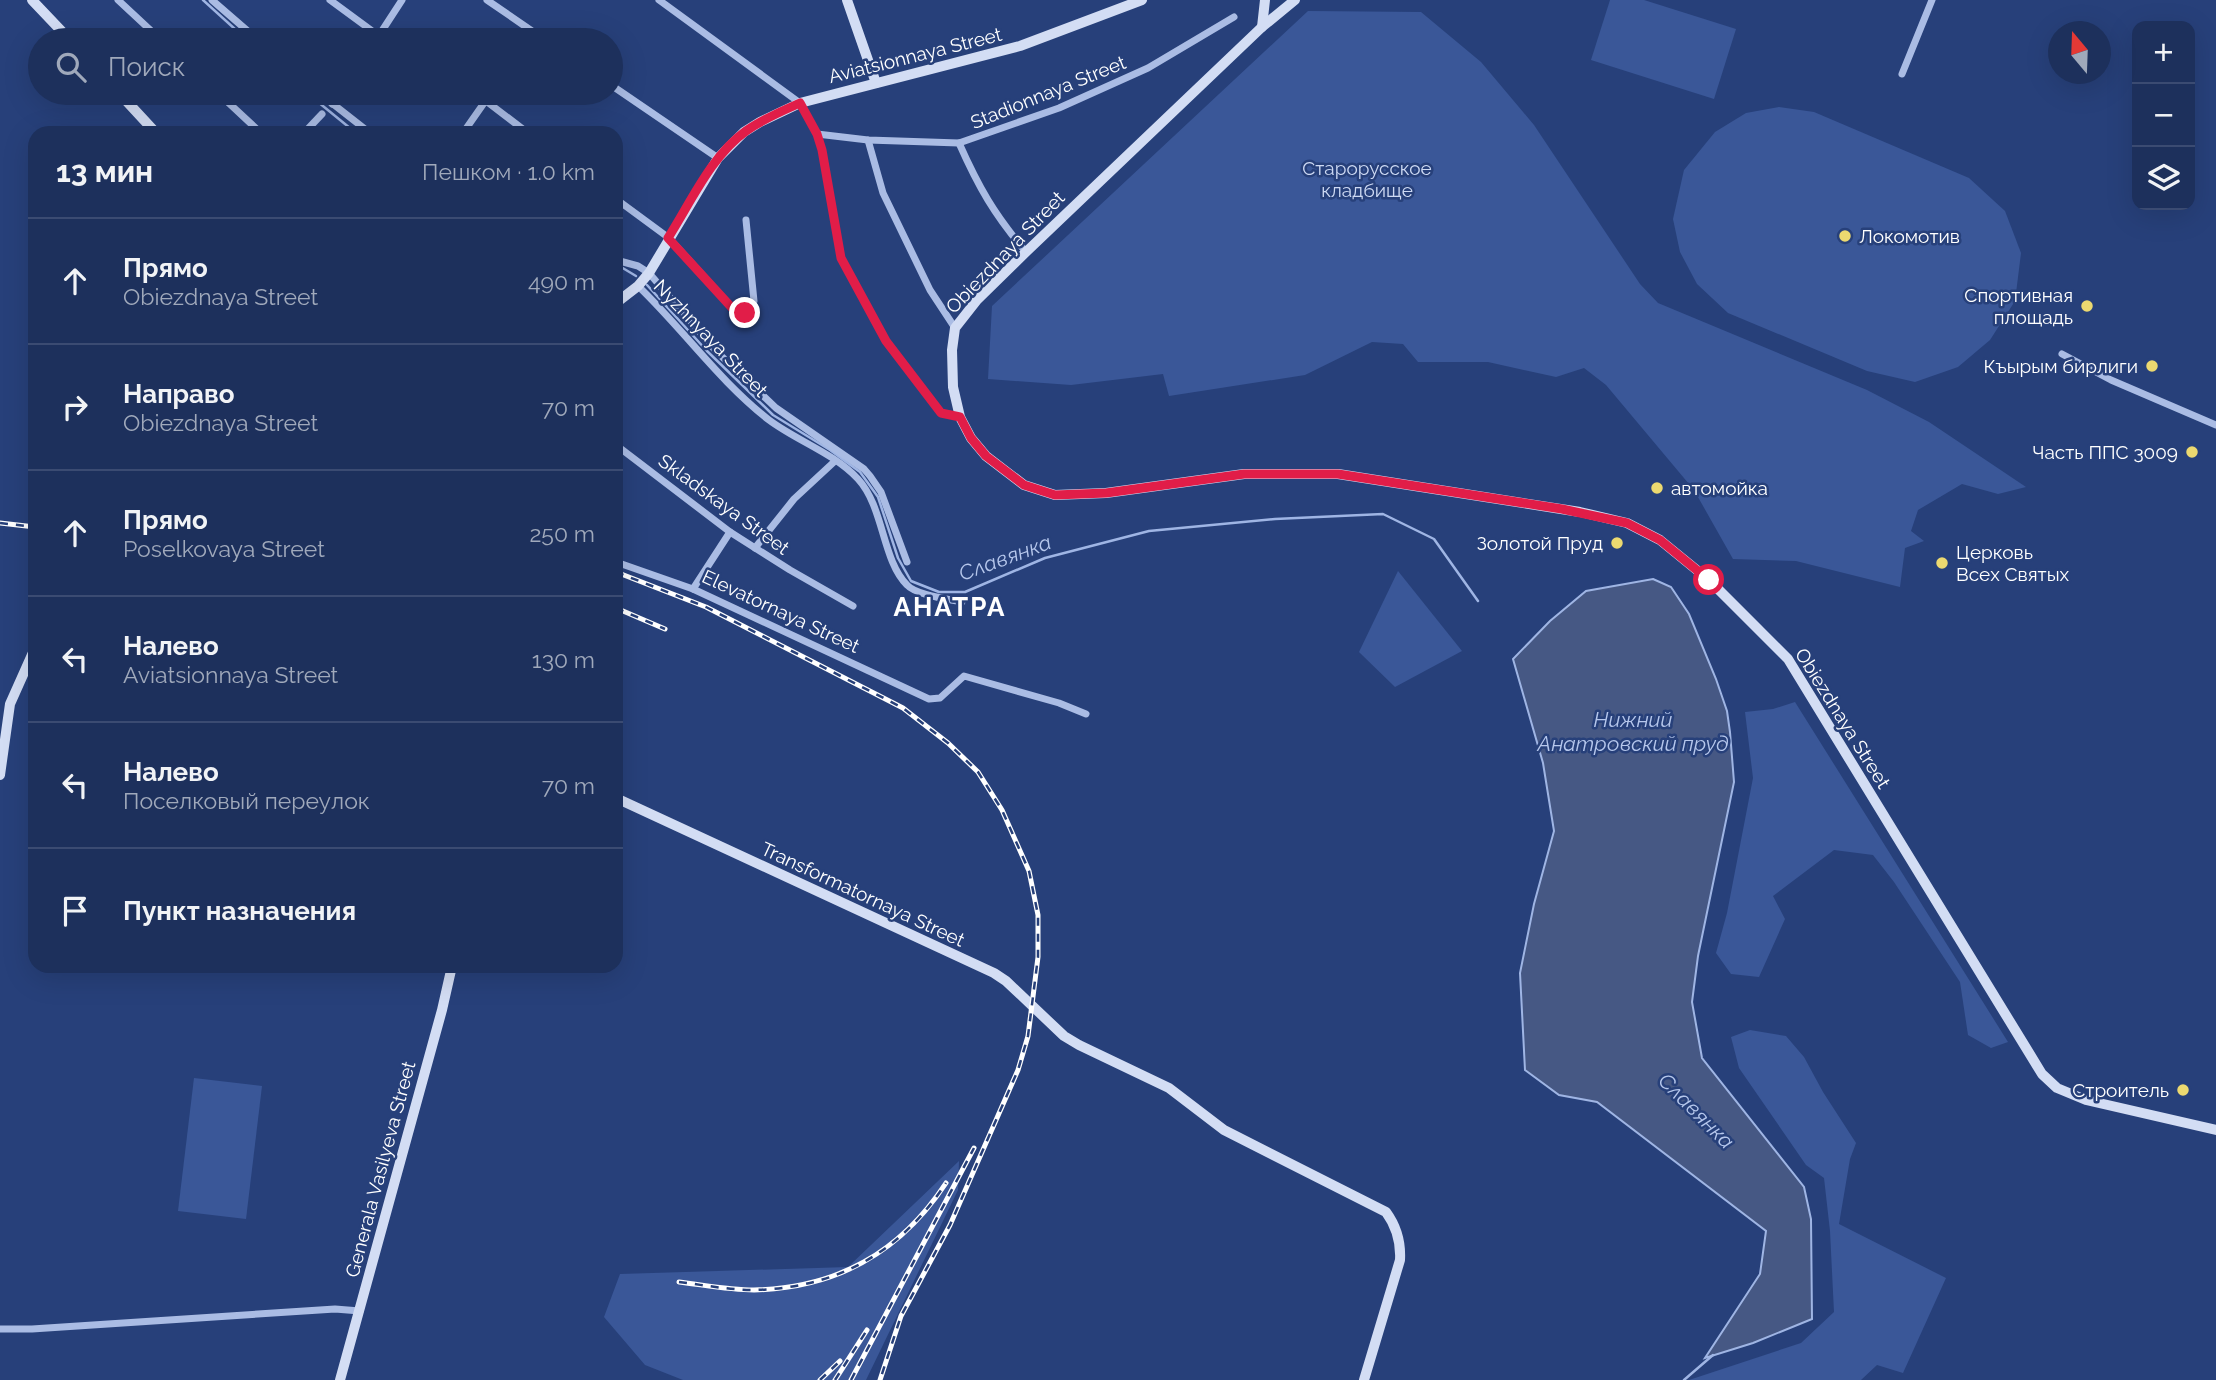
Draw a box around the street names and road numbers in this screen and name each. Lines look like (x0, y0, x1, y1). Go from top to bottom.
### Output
street label: Aviatsionnaya Street (826, 23, 1005, 87)
street label: Stadionnaya Street (967, 51, 1129, 133)
street label: Obiezdnaya Street (941, 186, 1069, 318)
street label: Nyzhnyaya Street (650, 275, 773, 402)
street label: Skladskaya Street (654, 449, 794, 559)
street label: Elevatornaya Street (699, 565, 864, 657)
street label: Obiezdnaya Street (1791, 644, 1895, 793)
street label: Transformatornaya Street (758, 837, 969, 951)
street label: Generala Vasilyeva Street (341, 1058, 420, 1279)

